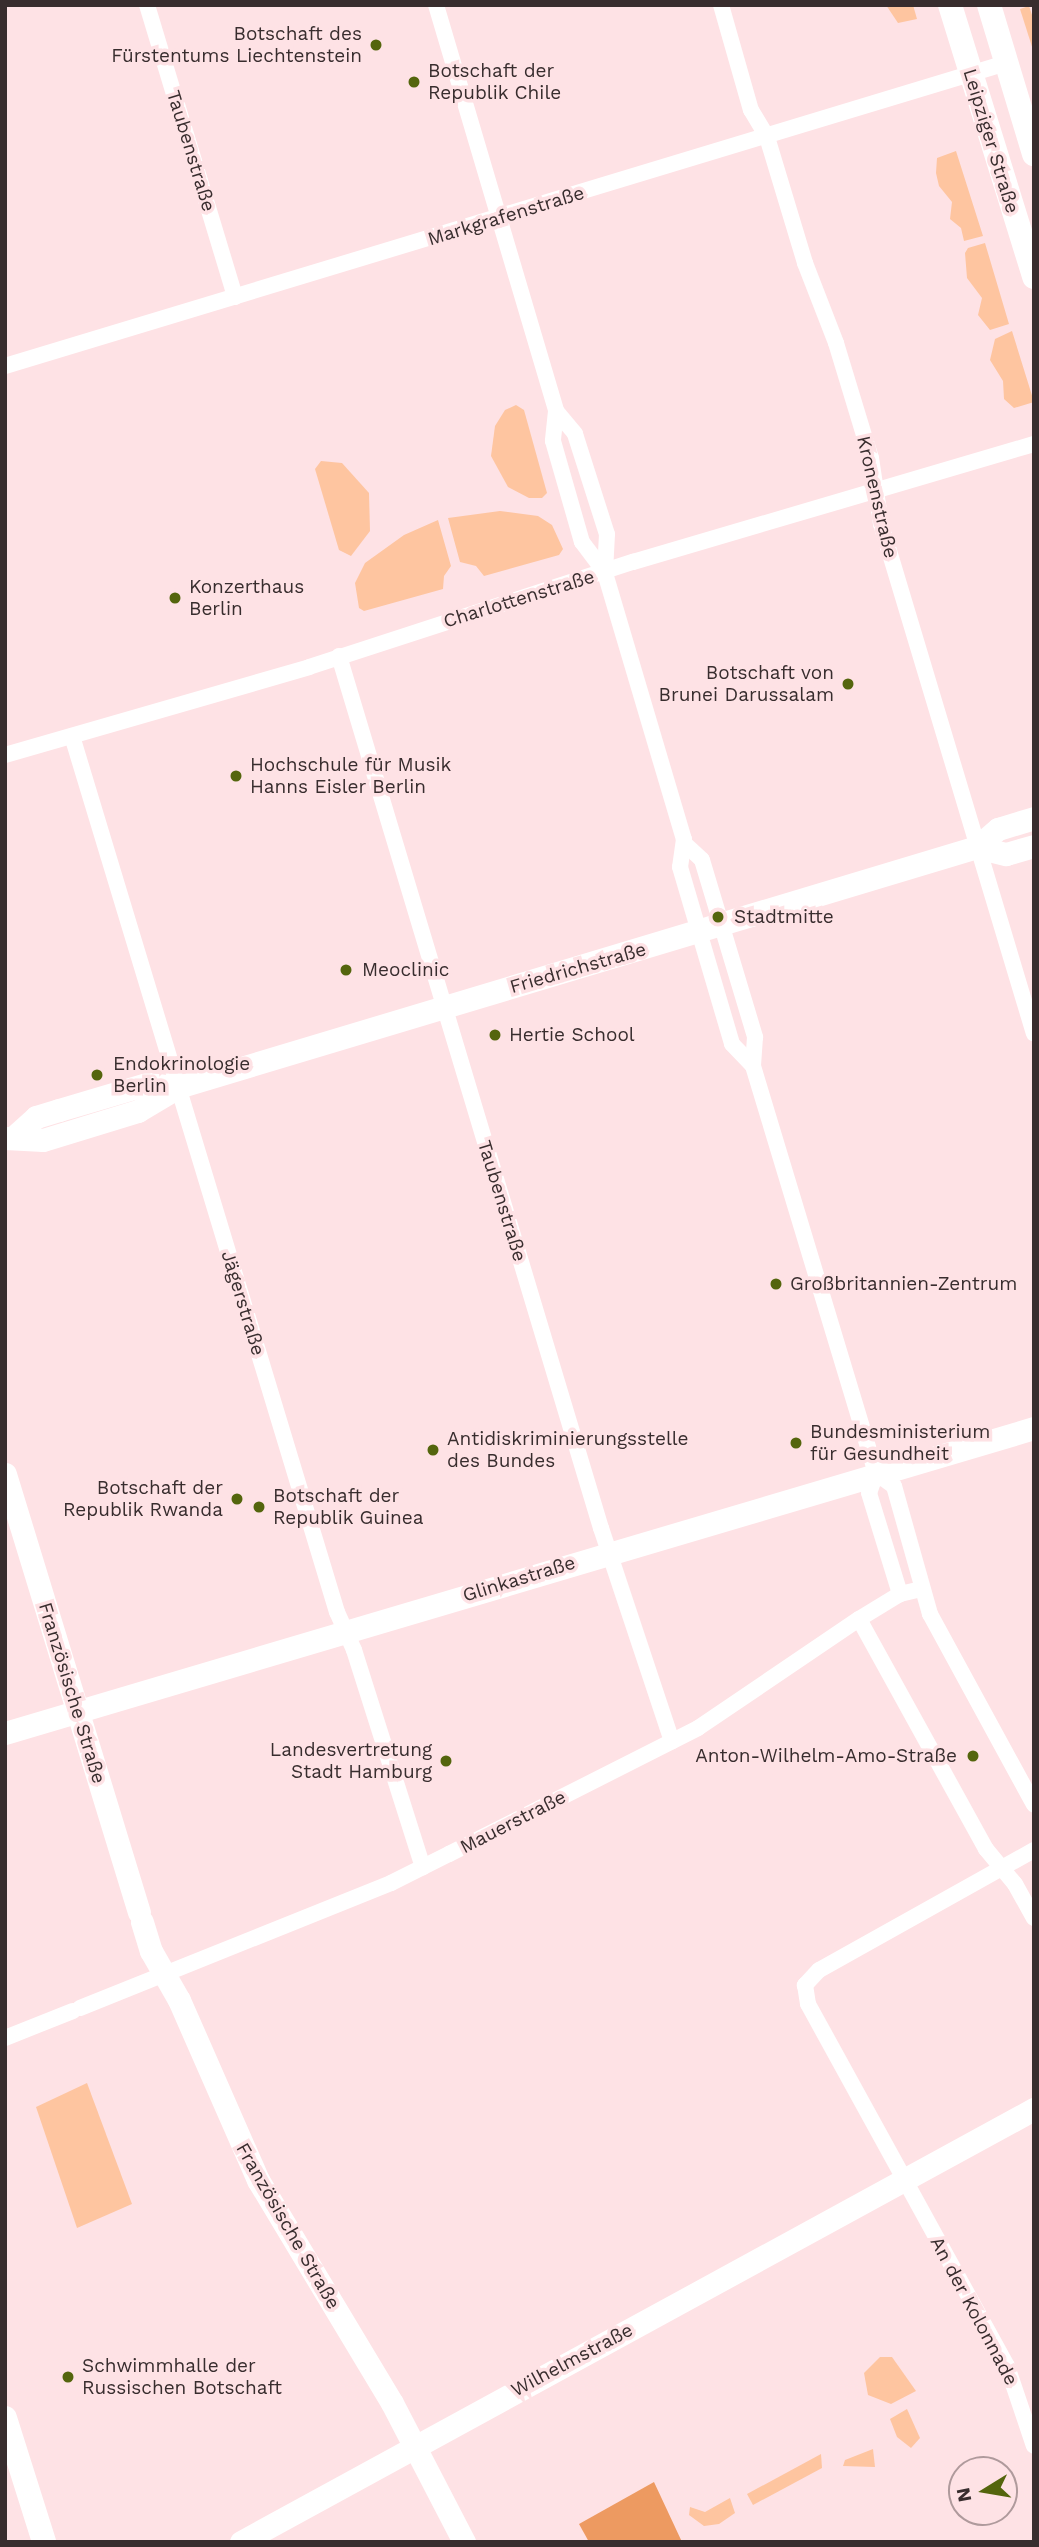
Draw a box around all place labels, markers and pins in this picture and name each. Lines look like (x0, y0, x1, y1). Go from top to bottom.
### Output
place label: Botschaft des Fürstentums Liechtenstein (111, 23, 362, 67)
marker: Botschaft des Fürstentums Liechtenstein (368, 37, 384, 53)
place label: Botschaft der Republik Chile (428, 60, 562, 104)
marker: Botschaft der Republik Chile (406, 74, 422, 90)
place label: Konzerthaus Berlin (189, 576, 304, 620)
marker: Konzerthaus Berlin (167, 590, 183, 606)
place label: Botschaft von Brunei Darussalam (658, 662, 834, 706)
marker: Botschaft von Brunei Darussalam (840, 676, 856, 692)
place label: Hochschule für Musik Hanns Eisler Berlin (250, 754, 452, 798)
marker: Hochschule für Musik Hanns Eisler Berlin (228, 768, 244, 784)
place label: Stadtmitte (734, 906, 834, 928)
marker: Stadtmitte (708, 907, 728, 927)
place label: Meoclinic (362, 959, 449, 981)
marker: Meoclinic (336, 960, 356, 980)
place label: Hertie School (509, 1024, 635, 1046)
marker: Hertie School (487, 1027, 503, 1043)
place label: Endokrinologie Berlin (113, 1053, 250, 1097)
marker: Endokrinologie Berlin (87, 1065, 107, 1085)
place label: Großbritannien-Zentrum (790, 1273, 1017, 1295)
marker: Großbritannien-Zentrum (768, 1276, 784, 1292)
place label: Bundesministerium für Gesundheit (810, 1421, 990, 1465)
place label: Antidiskriminierungsstelle des Bundes (447, 1428, 689, 1472)
marker: Bundesministerium für Gesundheit (788, 1435, 804, 1451)
marker: Antidiskriminierungsstelle des Bundes (425, 1442, 441, 1458)
place label: Botschaft der Republik Rwanda (63, 1477, 223, 1521)
place label: Botschaft der Republik Guinea (273, 1485, 424, 1529)
marker: Botschaft der Republik Rwanda (229, 1491, 245, 1507)
marker: Botschaft der Republik Guinea (251, 1499, 267, 1515)
place label: Landesvertretung Stadt Hamburg (270, 1739, 432, 1783)
place label: Anton-Wilhelm-Amo-Straße (695, 1745, 957, 1767)
marker: Anton-Wilhelm-Amo-Straße (963, 1746, 983, 1766)
marker: Landesvertretung Stadt Hamburg (438, 1753, 454, 1769)
place label: Schwimmhalle der Russischen Botschaft (82, 2355, 282, 2399)
marker: Schwimmhalle der Russischen Botschaft (60, 2369, 76, 2385)

